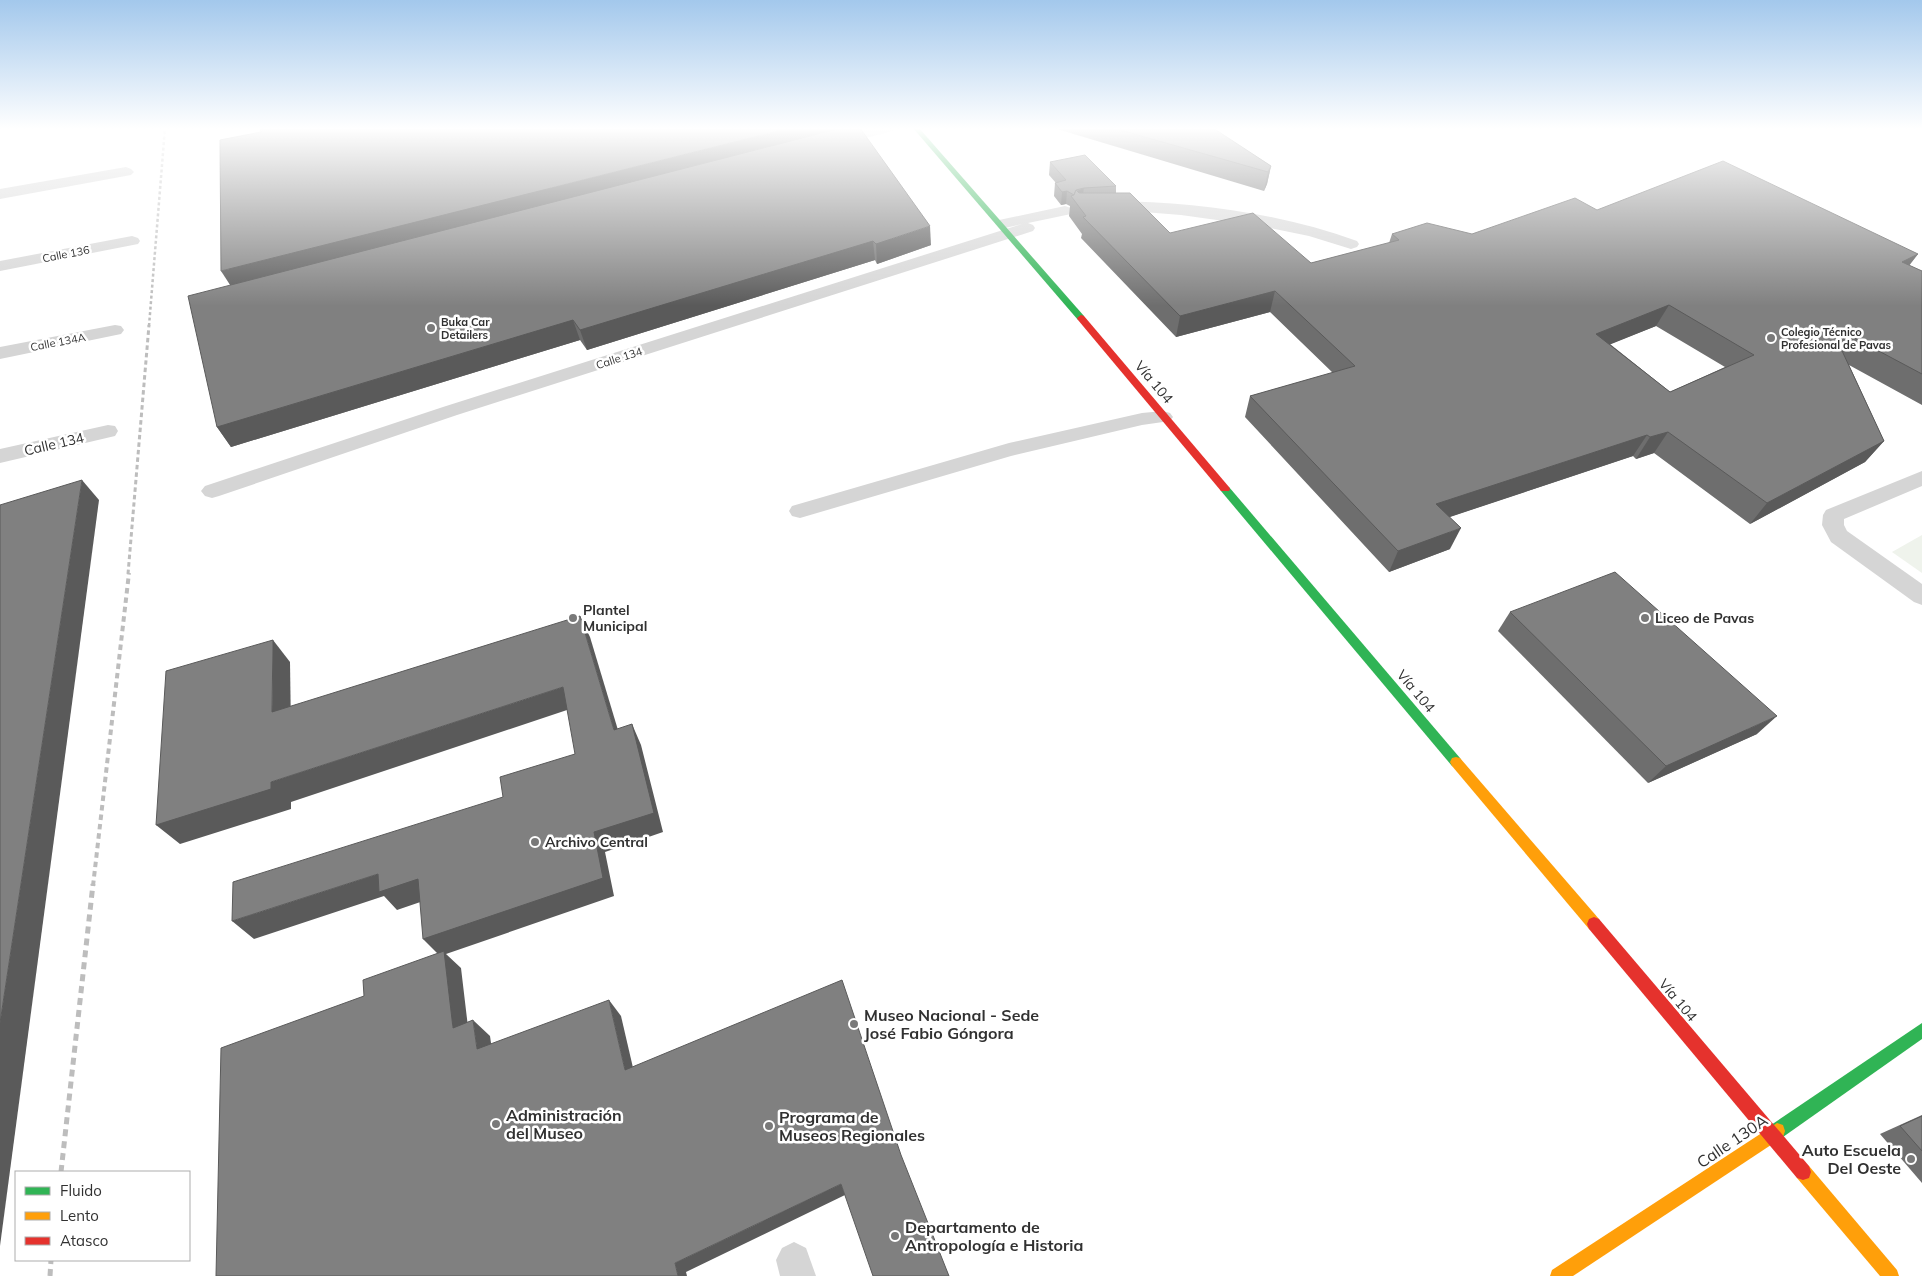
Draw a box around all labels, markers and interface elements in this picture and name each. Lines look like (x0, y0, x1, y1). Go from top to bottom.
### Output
street label: Calle 136 (41, 242, 91, 265)
place label: Buka Car Detailers (441, 315, 490, 342)
marker: Buka Car Detailers (425, 322, 437, 334)
place label: Colegio Técnico Profesional de Pavas (1781, 325, 1891, 352)
street label: Calle 134A (29, 330, 87, 354)
marker: Colegio Técnico Profesional de Pavas (1765, 332, 1777, 344)
street label: Calle 134 (594, 344, 644, 372)
street label: Vía 104 (1131, 357, 1177, 408)
street label: Calle 134 (22, 428, 86, 460)
place label: Plantel Municipal (583, 601, 647, 635)
place label: Liceo de Pavas (1655, 609, 1754, 627)
marker: Plantel Municipal (567, 612, 579, 624)
marker: Liceo de Pavas (1639, 612, 1651, 624)
street label: Vía 104 (1393, 666, 1439, 717)
place label: Archivo Central (545, 833, 648, 851)
marker: Archivo Central (529, 836, 541, 848)
street label: Vía 104 (1655, 975, 1701, 1026)
place label: Museo Nacional - Sede José Fabio Góngora (864, 1005, 1039, 1043)
marker: Museo Nacional - Sede José Fabio Góngora (848, 1018, 860, 1030)
place label: Administración del Museo (506, 1105, 622, 1143)
place label: Programa de Museos Regionales (779, 1107, 925, 1145)
street label: Calle 130A (1693, 1110, 1772, 1172)
marker: Administración del Museo (490, 1118, 502, 1130)
marker: Programa de Museos Regionales (763, 1120, 775, 1132)
place label: Auto Escuela Del Oeste (1802, 1140, 1901, 1178)
marker: Auto Escuela Del Oeste (1905, 1153, 1917, 1165)
legend (15, 1171, 190, 1261)
text: Fluido (60, 1181, 102, 1200)
text: Lento (60, 1206, 99, 1225)
place label: Departamento de Antropología e Historia (905, 1217, 1083, 1255)
marker: Departamento de Antropología e Historia (889, 1230, 901, 1242)
text: Atasco (60, 1231, 108, 1250)

